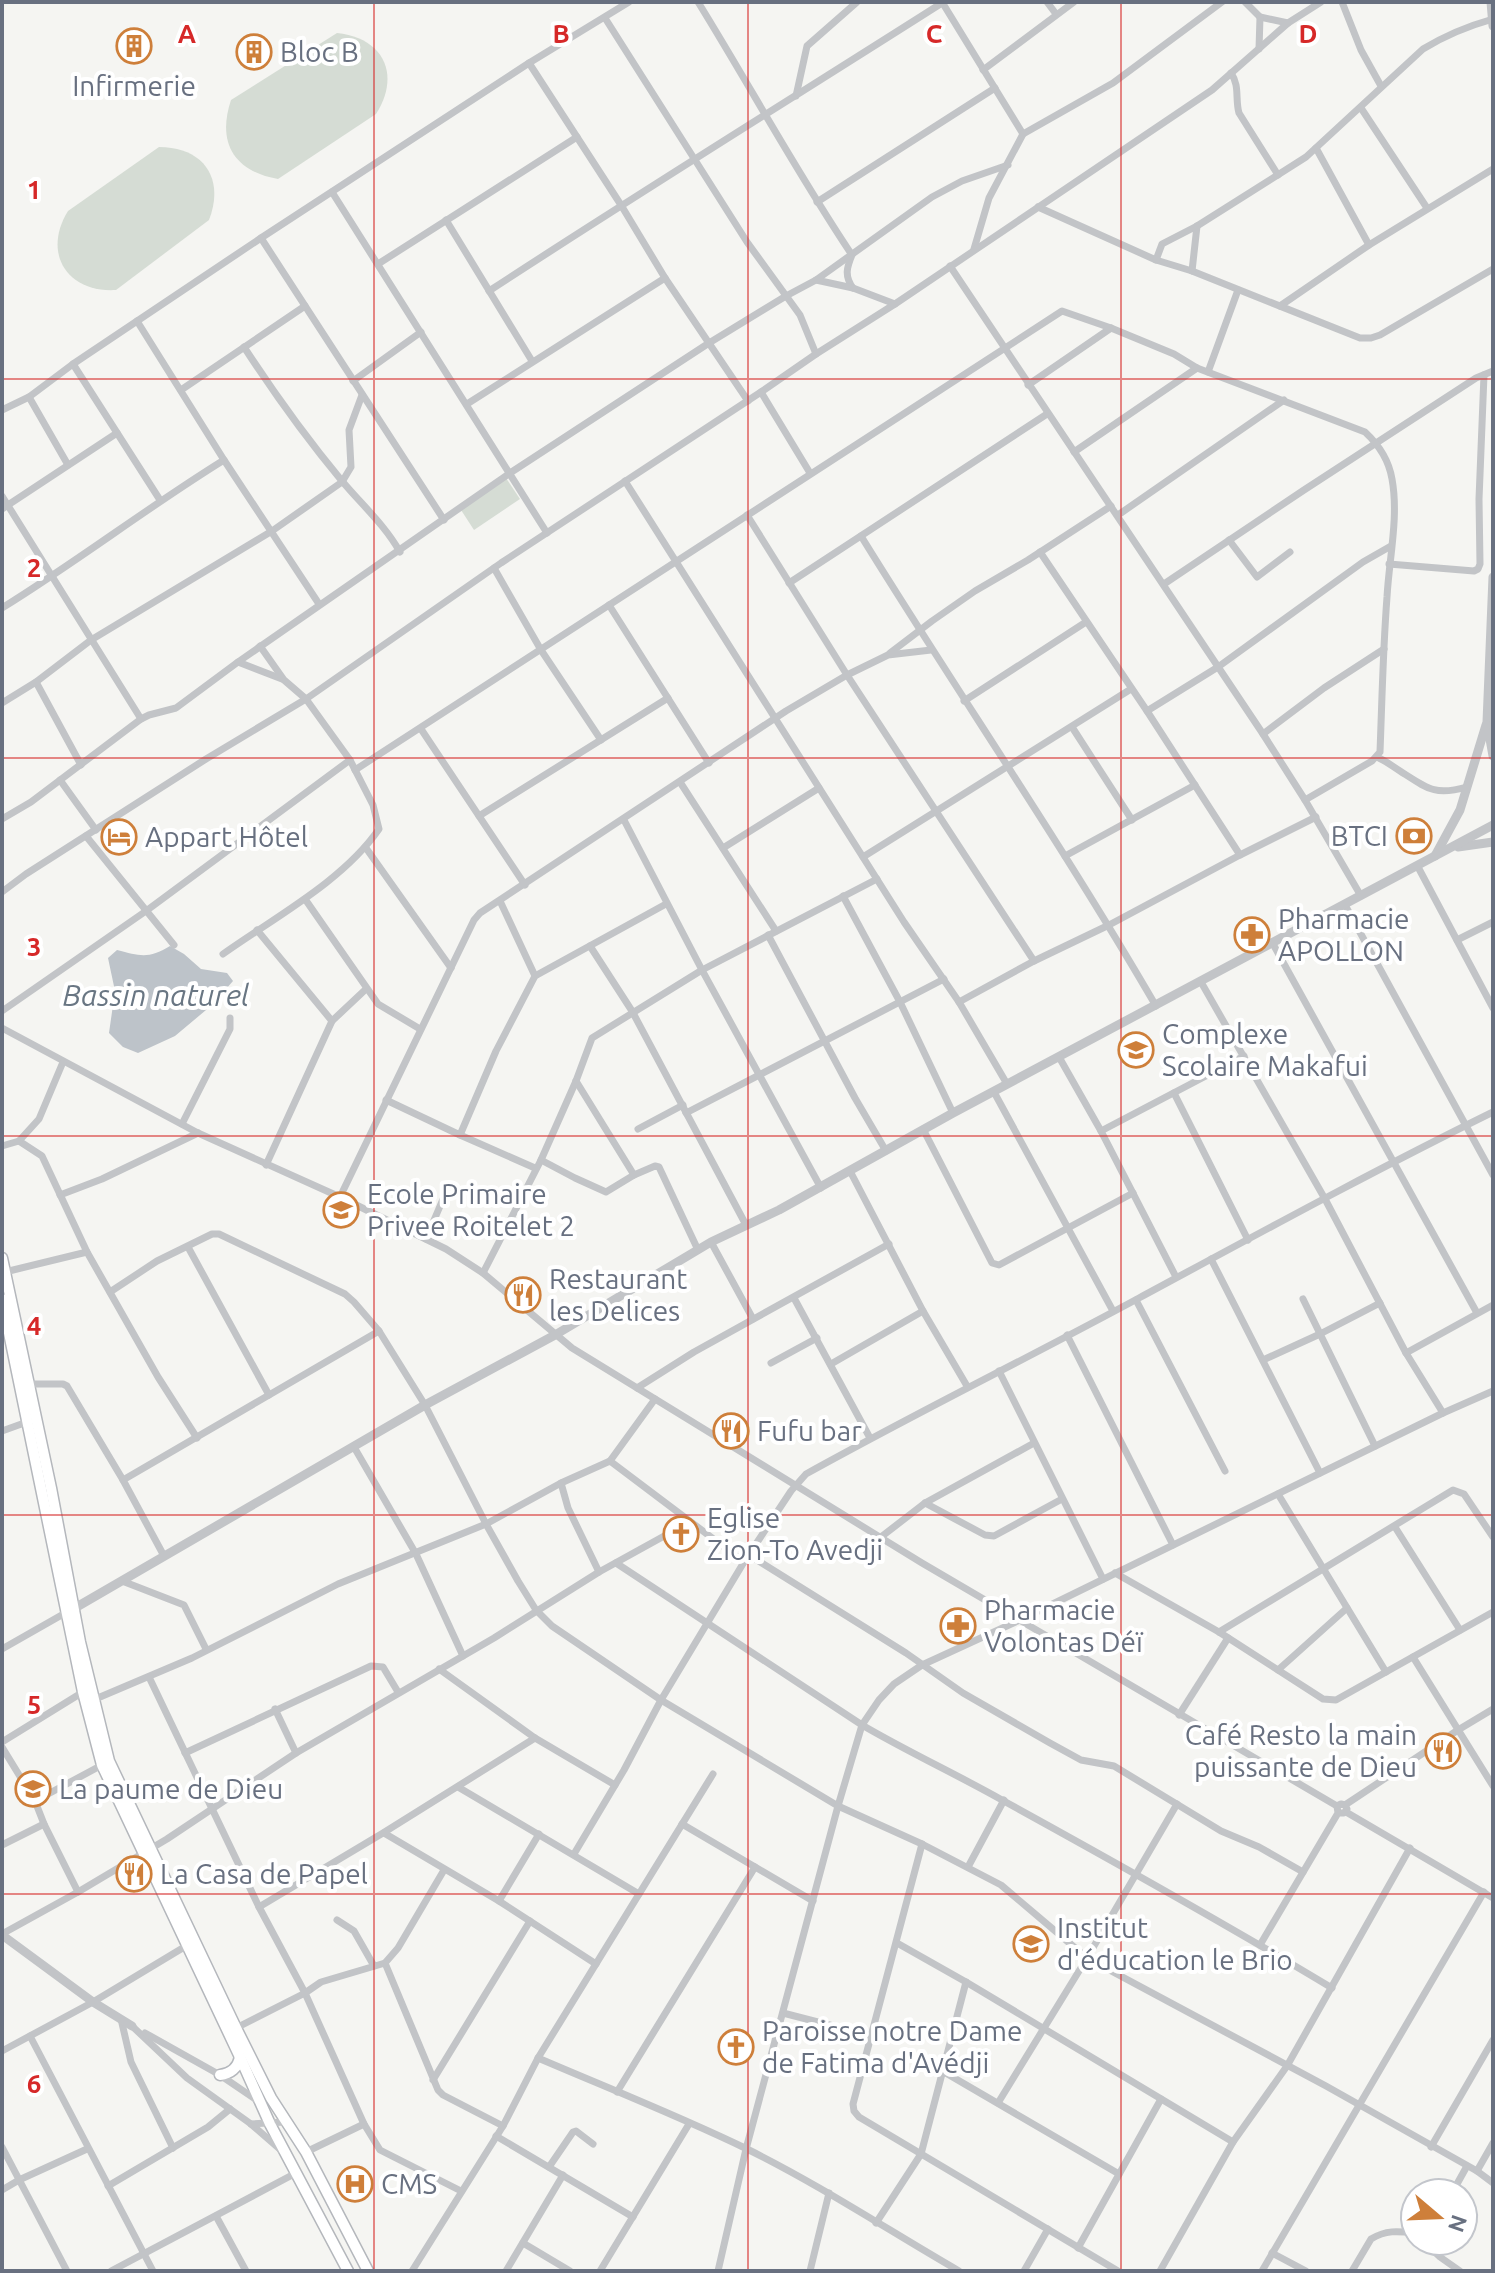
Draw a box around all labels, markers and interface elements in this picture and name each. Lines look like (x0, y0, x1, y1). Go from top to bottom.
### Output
text: A (178, 19, 197, 48)
text: B (552, 19, 570, 48)
text: C (926, 19, 943, 48)
text: D (1299, 19, 1317, 48)
building icon: Infirmerie (115, 27, 153, 65)
building icon: Bloc B (235, 33, 273, 71)
place label: Bloc B (280, 36, 359, 67)
place label: Infirmerie (72, 70, 196, 101)
text: 1 (27, 175, 41, 204)
text: 2 (27, 553, 41, 582)
bank icon: BTCI (1395, 817, 1433, 855)
hotel icon: Appart Hôtel (100, 818, 138, 856)
place label: BTCI (1331, 820, 1388, 851)
place label: Appart Hôtel (145, 821, 308, 852)
place label: Pharmacie APOLLON (1278, 903, 1410, 966)
pharmacy icon: Pharmacie APOLLON (1233, 916, 1271, 954)
text: 3 (27, 932, 41, 961)
water label: Bassin naturel (63, 978, 250, 1012)
place label: Complexe Scolaire Makafui (1162, 1018, 1368, 1081)
school or university icon: Complexe Scolaire Makafui (1117, 1031, 1155, 1069)
place label: Ecole Primaire Privee Roitelet 2 (367, 1178, 575, 1241)
school or university icon: Ecole Primaire Privee Roitelet 2 (322, 1191, 360, 1229)
place label: Restaurant les Delices (549, 1263, 687, 1326)
restaurant icon: Restaurant les Delices (504, 1276, 542, 1314)
text: 4 (27, 1311, 41, 1340)
restaurant icon: Fufu bar (712, 1412, 750, 1450)
place label: Fufu bar (757, 1415, 862, 1446)
place label: Eglise Zion-To Avedji (707, 1502, 883, 1565)
church icon: Eglise Zion-To Avedji (662, 1515, 700, 1553)
place label: Pharmacie Volontas Déï (984, 1594, 1144, 1657)
pharmacy icon: Pharmacie Volontas Déï (939, 1607, 977, 1645)
text: 5 (27, 1690, 41, 1719)
place label: Café Resto la main puissante de Dieu (1185, 1719, 1417, 1782)
restaurant icon: Café Resto la main puissante de Dieu (1424, 1732, 1462, 1770)
school or university icon: La paume de Dieu (14, 1770, 52, 1808)
place label: La paume de Dieu (59, 1773, 283, 1804)
restaurant icon: La Casa de Papel (115, 1855, 153, 1893)
place label: La Casa de Papel (160, 1858, 368, 1889)
place label: Institut d'éducation le Brio (1057, 1912, 1293, 1975)
school or university icon: Institut d'éducation le Brio (1012, 1925, 1050, 1963)
place label: Paroisse notre Dame de Fatima d'Avédji (762, 2015, 1022, 2078)
church icon: Paroisse notre Dame de Fatima d'Avédji (717, 2028, 755, 2066)
text: 6 (27, 2069, 41, 2098)
hospital icon: CMS (336, 2165, 374, 2203)
place label: CMS (381, 2168, 437, 2199)
north arrow (1399, 2177, 1479, 2257)
text: N (1444, 2212, 1473, 2236)

